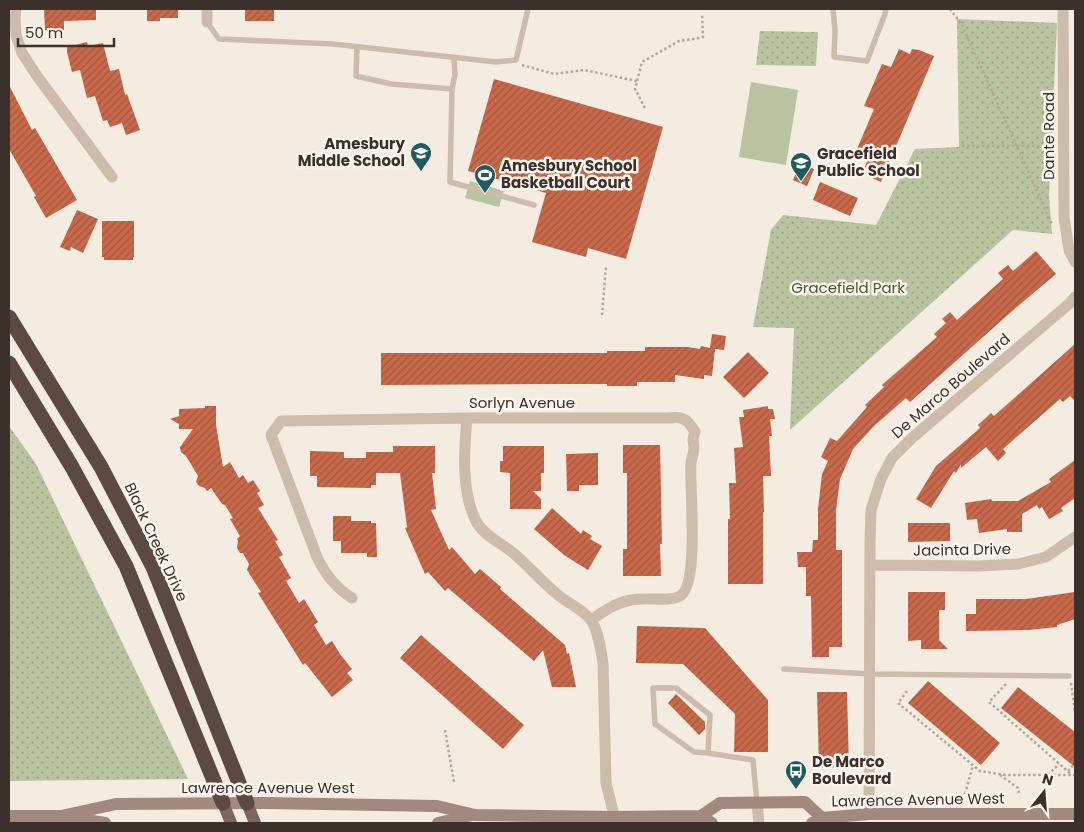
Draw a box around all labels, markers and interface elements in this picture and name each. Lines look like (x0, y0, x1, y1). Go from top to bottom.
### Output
scale bar (18, 15, 114, 47)
text: 50 m (25, 22, 63, 43)
street label: Dante Road (1038, 92, 1059, 180)
place label: Amesbury Middle School (298, 133, 406, 171)
school or university icon: Amesbury Middle School (409, 141, 433, 172)
place label: Gracefield Public School (817, 143, 920, 181)
school or university icon: Gracefield Public School (789, 151, 813, 182)
place label: Amesbury School Basketball Court (501, 155, 637, 193)
sports icon: Amesbury School Basketball Court (473, 163, 497, 194)
park label: Gracefield Park (791, 277, 905, 298)
street label: De Marco Boulevard (887, 328, 1015, 443)
street label: Sorlyn Avenue (469, 392, 575, 413)
street label: Black Creek Drive (120, 479, 193, 605)
street label: Jacinta Drive (913, 538, 1011, 561)
place label: De Marco Boulevard (812, 751, 891, 789)
bus stop icon: De Marco Boulevard (784, 759, 808, 790)
north arrow (1019, 767, 1069, 817)
text: N (1040, 768, 1056, 791)
street label: Lawrence Avenue West (181, 777, 355, 798)
street label: Lawrence Avenue West (831, 787, 1005, 812)

